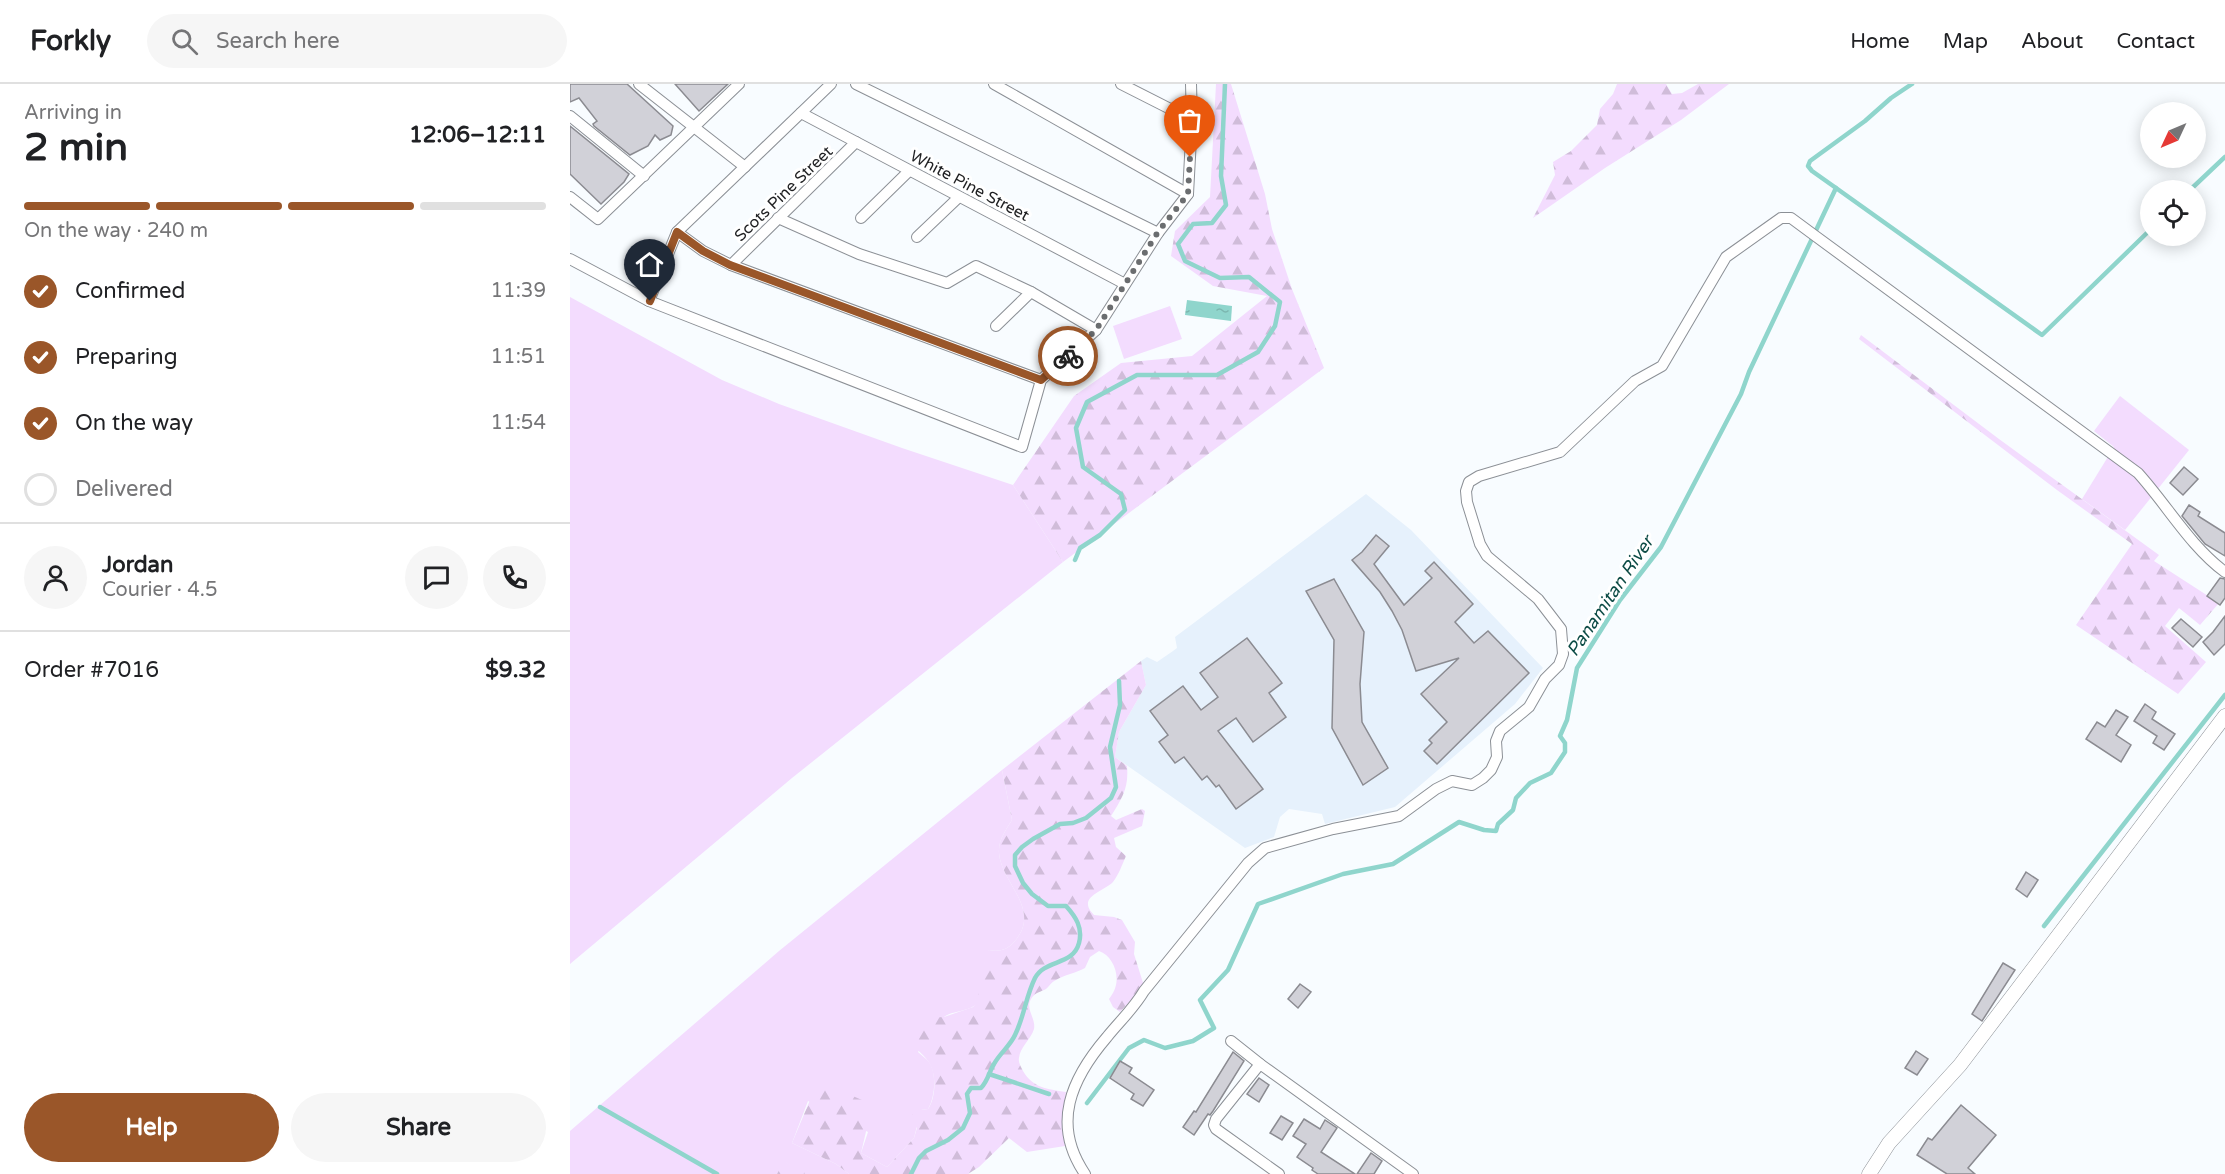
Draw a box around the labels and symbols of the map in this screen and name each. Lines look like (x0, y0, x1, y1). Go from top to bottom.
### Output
pin (1164, 95, 1215, 157)
north arrow (2140, 102, 2206, 168)
street label: Scots Pine Street (730, 142, 837, 246)
street label: White Pine Street (906, 146, 1033, 226)
pin (624, 239, 675, 301)
courier (1038, 326, 1098, 386)
water label: Panamitan River (1562, 530, 1660, 660)

